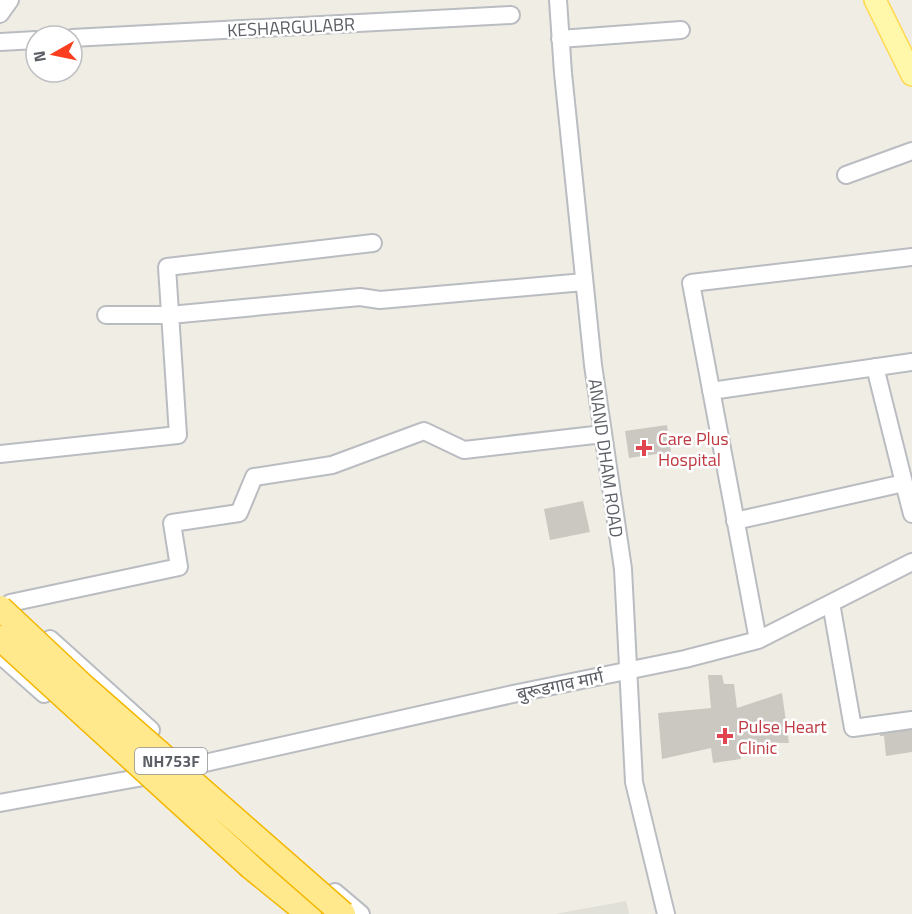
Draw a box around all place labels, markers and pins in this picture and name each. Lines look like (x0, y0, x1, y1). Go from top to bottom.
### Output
place label: Care Plus Hospital (658, 425, 729, 473)
marker: Care Plus Hospital (635, 439, 653, 457)
place label: Pulse Heart Clinic (738, 713, 827, 761)
marker: Pulse Heart Clinic (716, 727, 734, 745)

